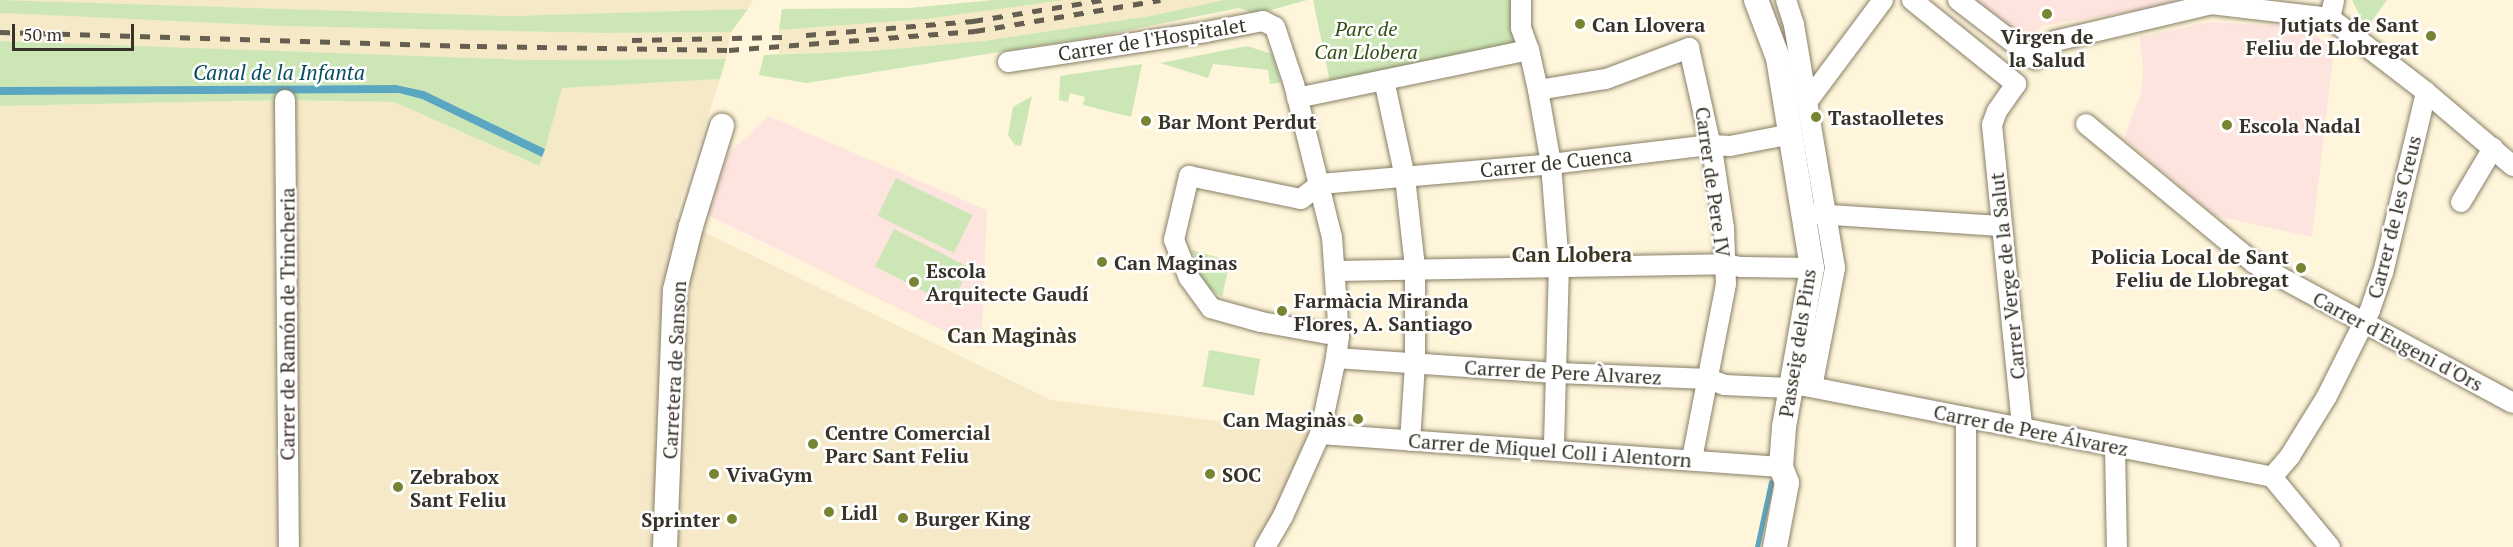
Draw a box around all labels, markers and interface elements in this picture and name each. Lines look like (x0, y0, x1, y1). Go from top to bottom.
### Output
marker: Virgen de la Salud (2040, 7, 2054, 21)
scale bar (15, 12, 136, 50)
street label: Carrer de l'Hospitalet (1056, 12, 1248, 66)
place label: Can Llovera (1592, 12, 1705, 36)
place label: Jutjats de Sant Feliu de Llobregat (2246, 13, 2419, 60)
park label: Parc de Can Llobera (1314, 16, 1418, 63)
marker: Can Llovera (1573, 17, 1587, 31)
text: 50 m (23, 22, 62, 46)
place label: Virgen de la Salud (2001, 24, 2093, 71)
marker: Jutjats de Sant Feliu de Llobregat (2424, 29, 2438, 43)
water label: Canal de la Infanta (193, 59, 365, 85)
street label: Carrer de Pere IV (1691, 105, 1735, 259)
place label: Tastaolletes (1828, 105, 1944, 129)
place label: Bar Mont Perdut (1158, 109, 1317, 133)
marker: Tastaolletes (1809, 110, 1823, 124)
place label: Escola Nadal (2239, 113, 2361, 137)
marker: Bar Mont Perdut (1139, 114, 1153, 128)
marker: Escola Nadal (2220, 118, 2234, 132)
street label: Carrer de les Creus (2362, 133, 2426, 301)
street label: Carrer de Cuenca (1479, 142, 1633, 182)
street label: Carrer Verge de la Salut (1984, 171, 2030, 381)
street label: Carrer de Ramón de Trincheria (275, 187, 299, 461)
district label: Can Llobera (1512, 241, 1632, 267)
place label: Policia Local de Sant Feliu de Llobregat (2091, 244, 2289, 291)
place label: Can Maginas (1114, 250, 1237, 274)
marker: Can Maginas (1095, 255, 1109, 269)
place label: Escola Arquitecte Gaudí (926, 258, 1089, 305)
marker: Policia Local de Sant Feliu de Llobregat (2294, 261, 2308, 275)
street label: Passeig dels Pins (1773, 267, 1821, 419)
marker: Escola Arquitecte Gaudí (907, 275, 921, 289)
street label: Carretera de Sanson (657, 280, 691, 460)
street label: Carrer d'Eugeni d'Ors (2309, 286, 2487, 396)
place label: Farmàcia Miranda Flores, A. Santiago (1294, 288, 1474, 335)
marker: Farmàcia Miranda Flores, A. Santiago (1275, 304, 1289, 318)
district label: Can Maginàs (947, 322, 1077, 348)
street label: Carrer de Pere Àlvarez (1463, 355, 1663, 389)
street label: Carrer de Pere Álvarez (1931, 399, 2131, 461)
place label: Can Maginàs (1223, 407, 1346, 431)
marker: Can Maginàs (1351, 412, 1365, 426)
place label: Centre Comercial Parc Sant Feliu (825, 420, 990, 467)
street label: Carrer de Miquel Coll i Alentorn (1407, 428, 1693, 472)
marker: Centre Comercial Parc Sant Feliu (806, 437, 820, 451)
place label: VivaGym (726, 462, 812, 486)
place label: SOC (1222, 462, 1261, 486)
place label: Zebrabox Sant Feliu (410, 464, 507, 511)
marker: VivaGym (707, 467, 721, 481)
marker: SOC (1203, 467, 1217, 481)
marker: Zebrabox Sant Feliu (391, 480, 405, 494)
place label: Lidl (841, 500, 878, 524)
marker: Lidl (822, 505, 836, 519)
place label: Burger King (915, 506, 1030, 530)
place label: Sprinter (641, 507, 720, 531)
marker: Burger King (896, 511, 910, 525)
marker: Sprinter (725, 512, 739, 526)

